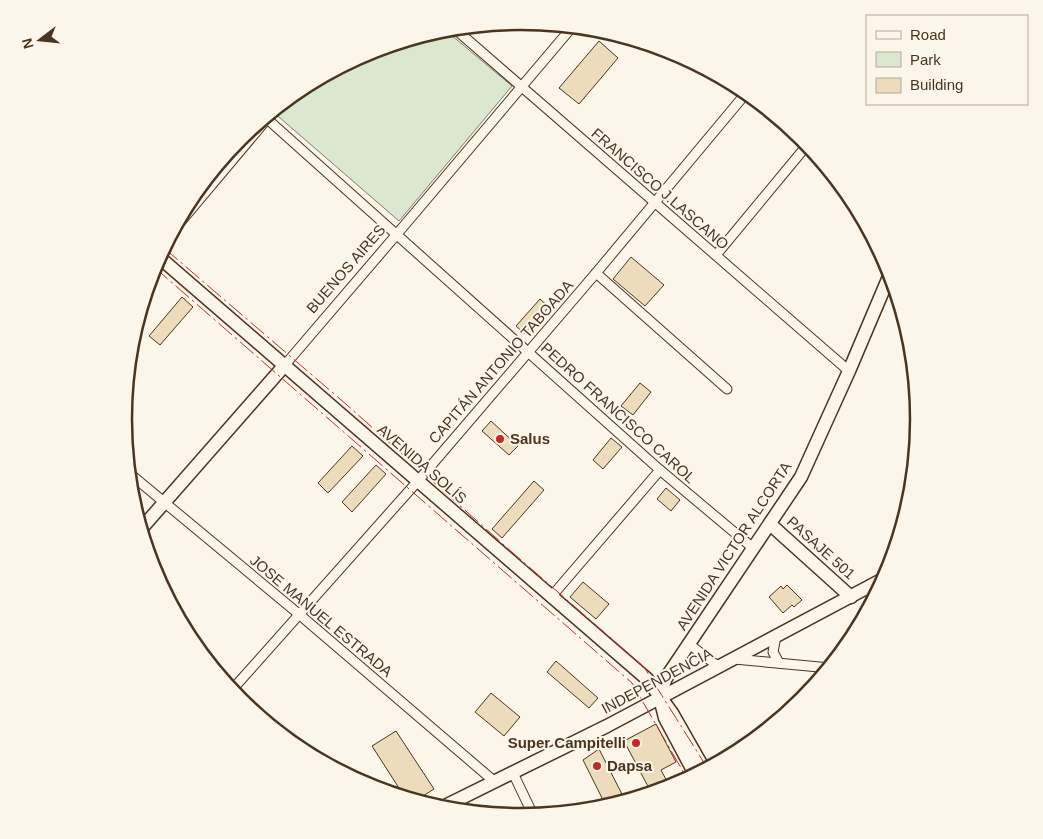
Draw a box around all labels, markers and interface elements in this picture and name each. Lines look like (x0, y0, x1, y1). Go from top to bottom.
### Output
north arrow (15, 15, 65, 65)
legend (866, 15, 1028, 105)
text: Road (910, 26, 946, 43)
text: N (18, 37, 37, 51)
text: Park (910, 51, 941, 68)
text: Building (910, 76, 963, 93)
street label: FRANCISCO J.LASCANO (588, 125, 732, 253)
street label: BUENOS AIRES (303, 221, 389, 316)
street label: CAPITÁN ANTONIO TABOADA (425, 277, 576, 447)
street label: PEDRO FRANCISCO CAROL (538, 339, 699, 486)
street label: AVENIDA SOLÍS (374, 420, 470, 507)
place label: Salus (510, 430, 550, 447)
marker: Salus (494, 433, 506, 445)
street label: AVENIDA VICTOR ALCORTA (673, 458, 794, 633)
street label: PASAJE 501 (784, 513, 859, 583)
street label: JOSE MANUEL ESTRADA (247, 551, 396, 680)
street label: INDEPENDENCIA (598, 644, 715, 717)
place label: Super Campitelli (508, 734, 626, 751)
marker: Super Campitelli (630, 737, 642, 749)
place label: Dapsa (607, 757, 653, 774)
marker: Dapsa (591, 760, 603, 772)

